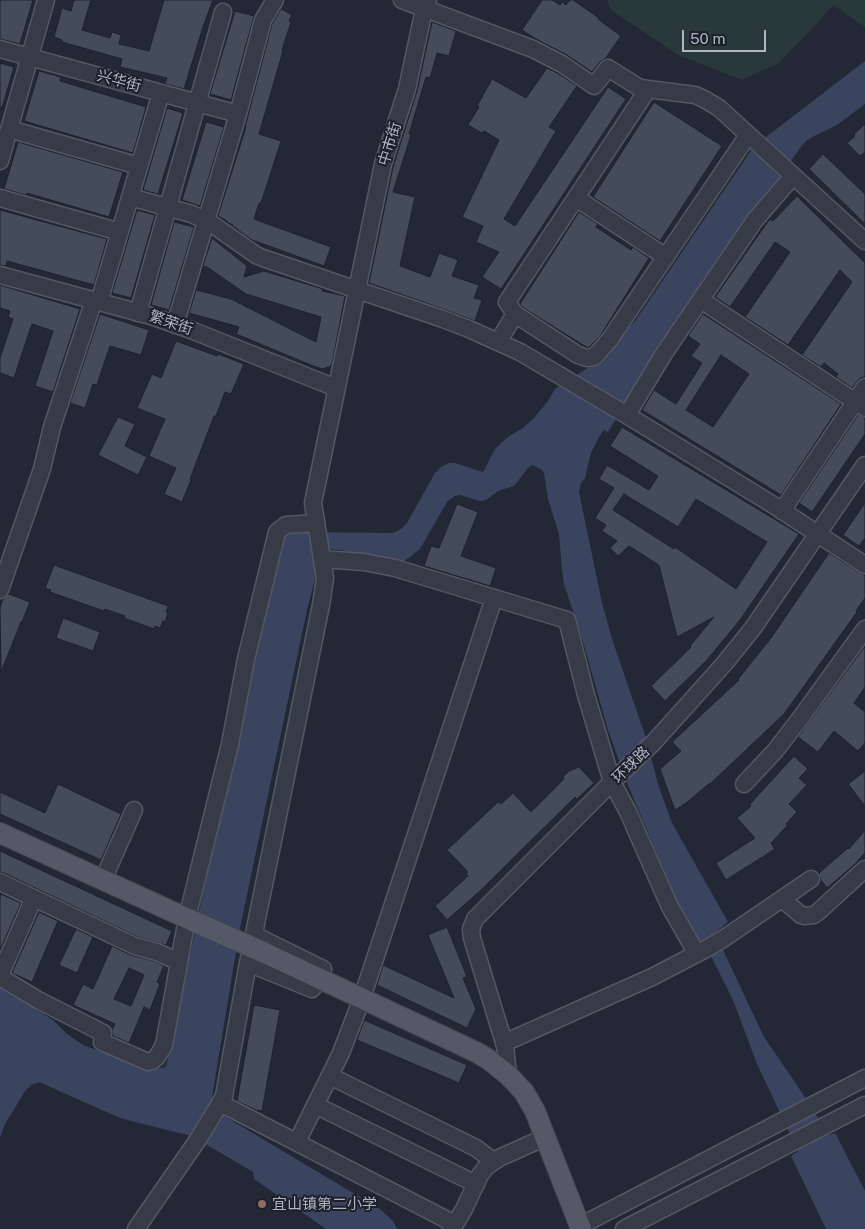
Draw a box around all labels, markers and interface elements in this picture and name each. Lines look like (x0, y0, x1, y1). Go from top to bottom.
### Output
scale bar (685, 20, 769, 52)
text: 50 m (690, 30, 725, 47)
street label: 兴华街 (95, 66, 143, 96)
street label: 中市街 (375, 120, 405, 168)
street label: 繁荣街 (147, 307, 195, 339)
street label: 环球路 (609, 743, 653, 787)
place label: 宜山镇第二小学 (272, 1195, 377, 1213)
marker: 宜山镇第二小学 (256, 1198, 268, 1210)

